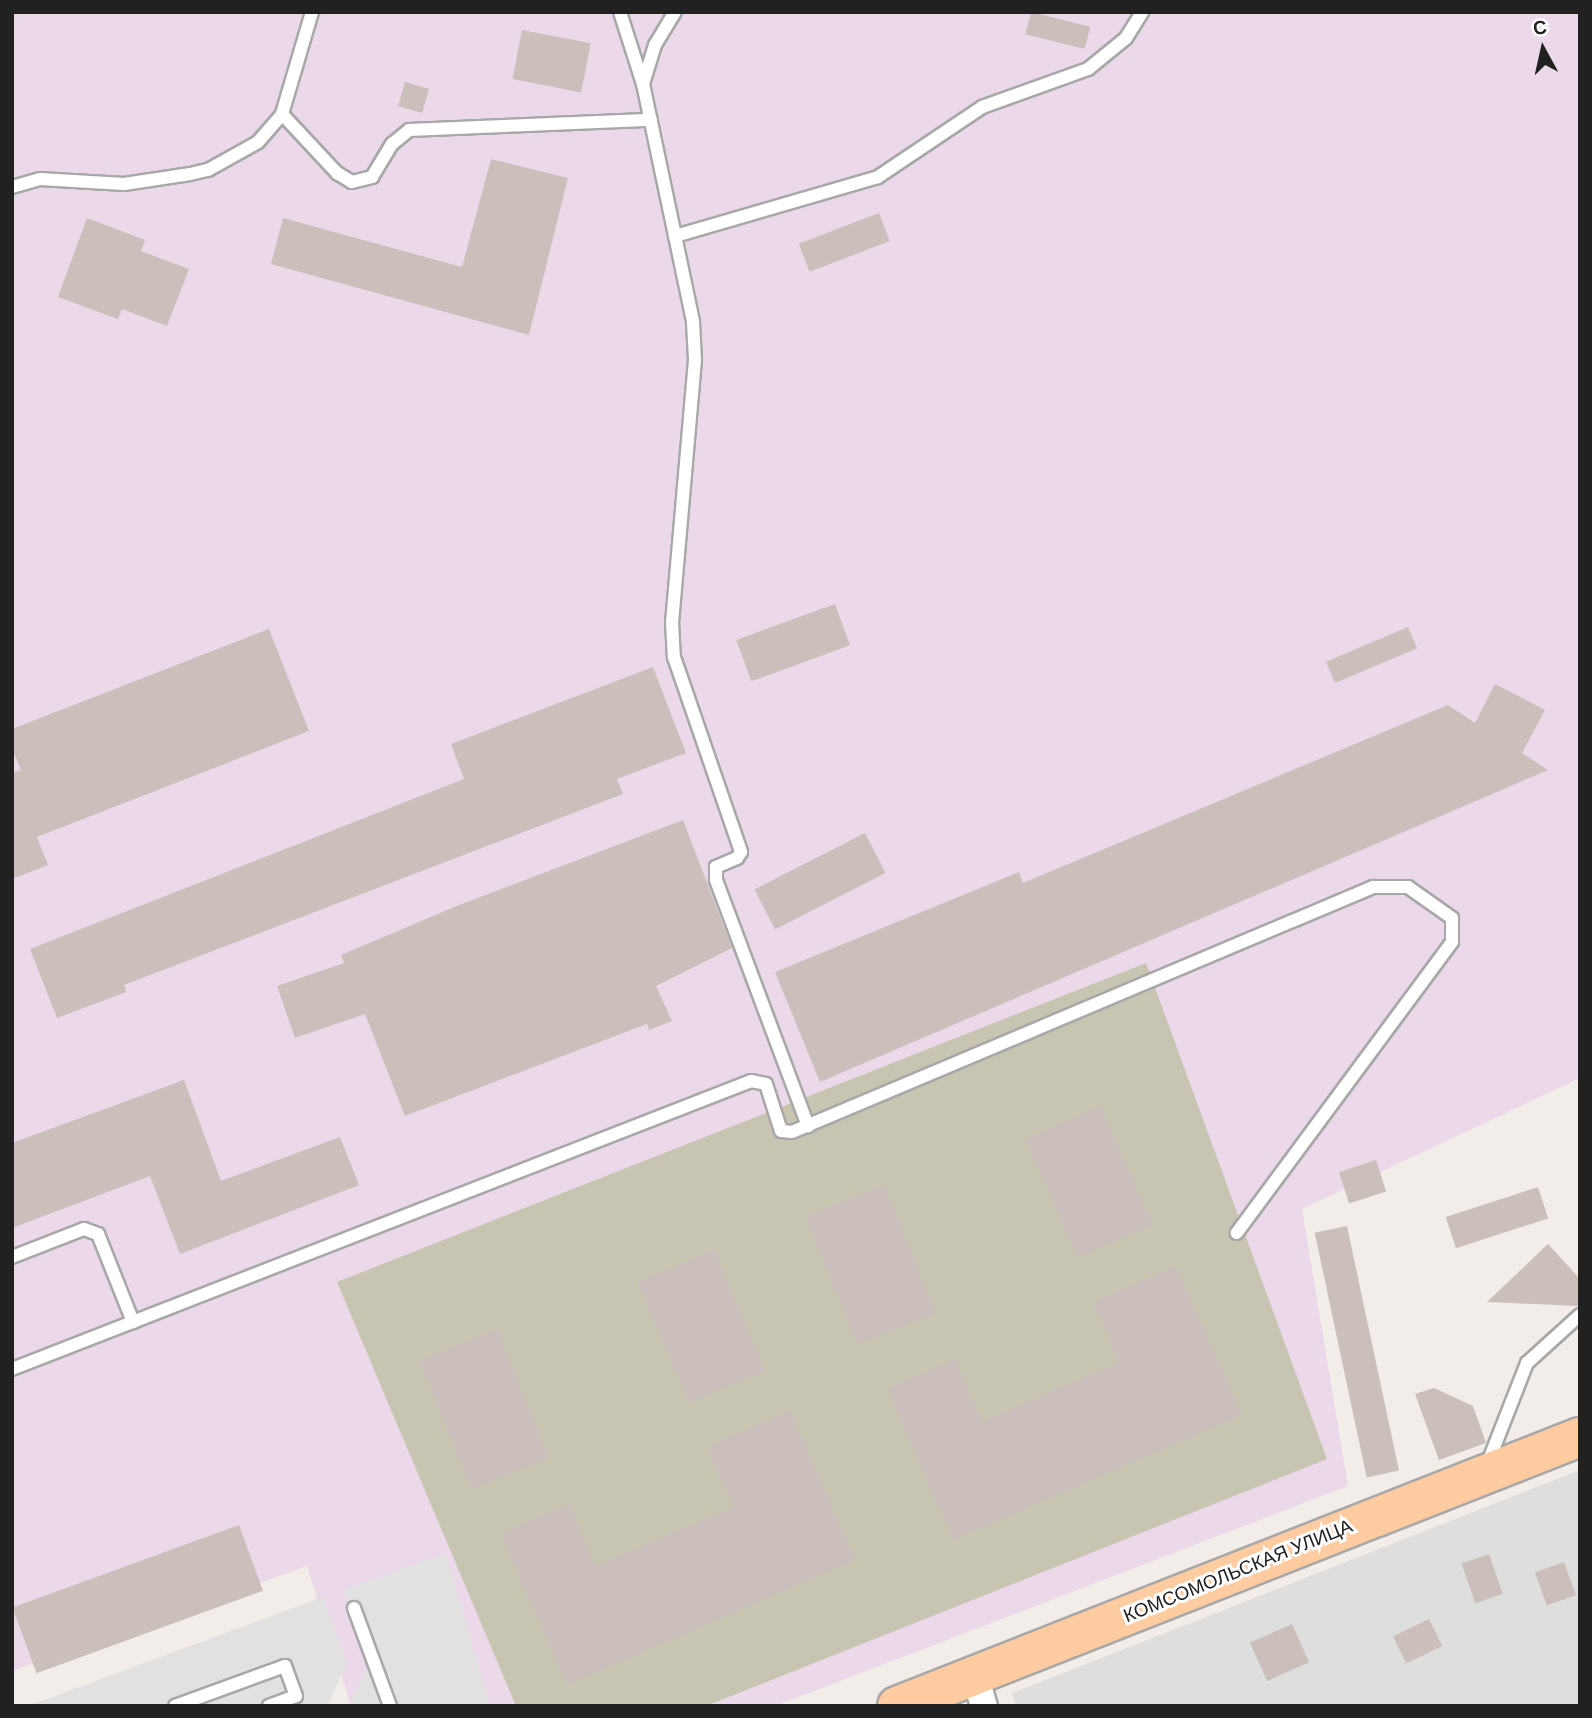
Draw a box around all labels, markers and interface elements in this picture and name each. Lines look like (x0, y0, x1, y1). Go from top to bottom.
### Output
north arrow (1508, 14, 1578, 84)
text: С (1531, 14, 1549, 41)
street label: КОМСОМОЛЬСКАЯ УЛИЦА (1120, 1515, 1356, 1627)

